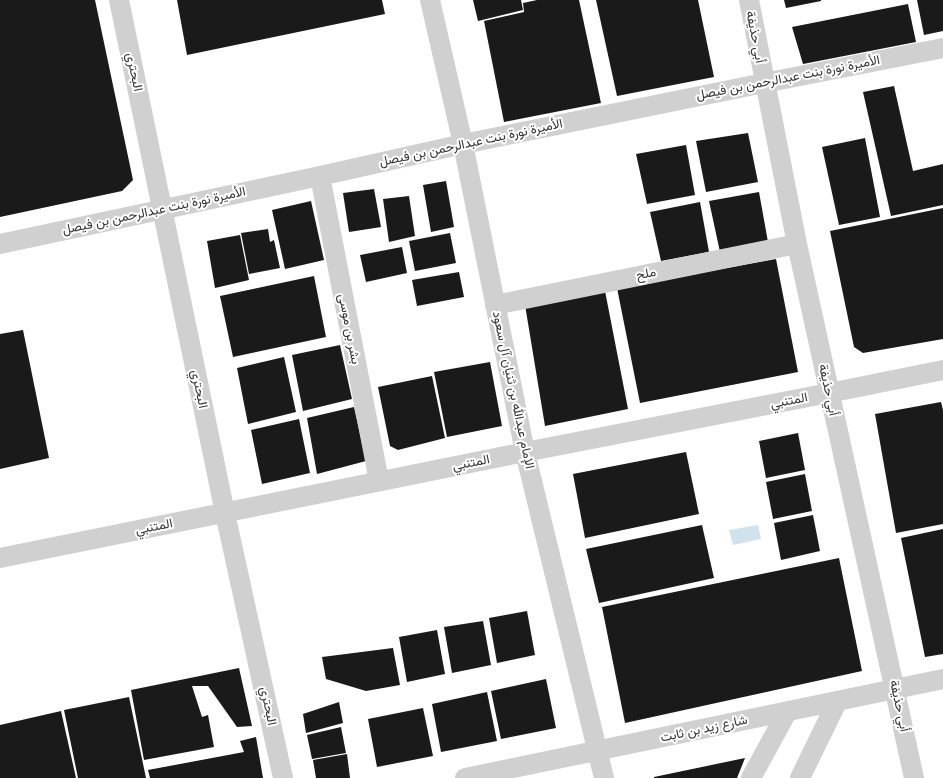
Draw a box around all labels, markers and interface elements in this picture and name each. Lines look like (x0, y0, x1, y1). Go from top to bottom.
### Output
street label: أبي حذيفة (742, 10, 768, 64)
street label: البحتري (122, 51, 146, 93)
street label: الأميرة نورة بنت عبدالرحمن بن فيصل (695, 53, 881, 103)
street label: الأميرة نورة بنت عبدالرحمن بن فيصل (378, 116, 564, 170)
street label: الأميرة نورة بنت عبدالرحمن بن فيصل (61, 184, 247, 238)
street label: ملح (635, 264, 657, 284)
street label: بشر بن موسى (335, 293, 363, 365)
street label: الإمام عبدالله بن ثنيان آل سعود (489, 310, 537, 470)
street label: أبي حذيفة (815, 363, 841, 417)
street label: البحتري (187, 368, 211, 410)
street label: المتنبي (769, 390, 809, 412)
street label: المتنبي (451, 452, 491, 474)
street label: المتنبي (134, 516, 174, 538)
street label: أبي حذيفة (886, 679, 912, 733)
street label: البحتري (256, 685, 280, 727)
street label: شارع زيد بن ثابت (659, 712, 749, 746)

